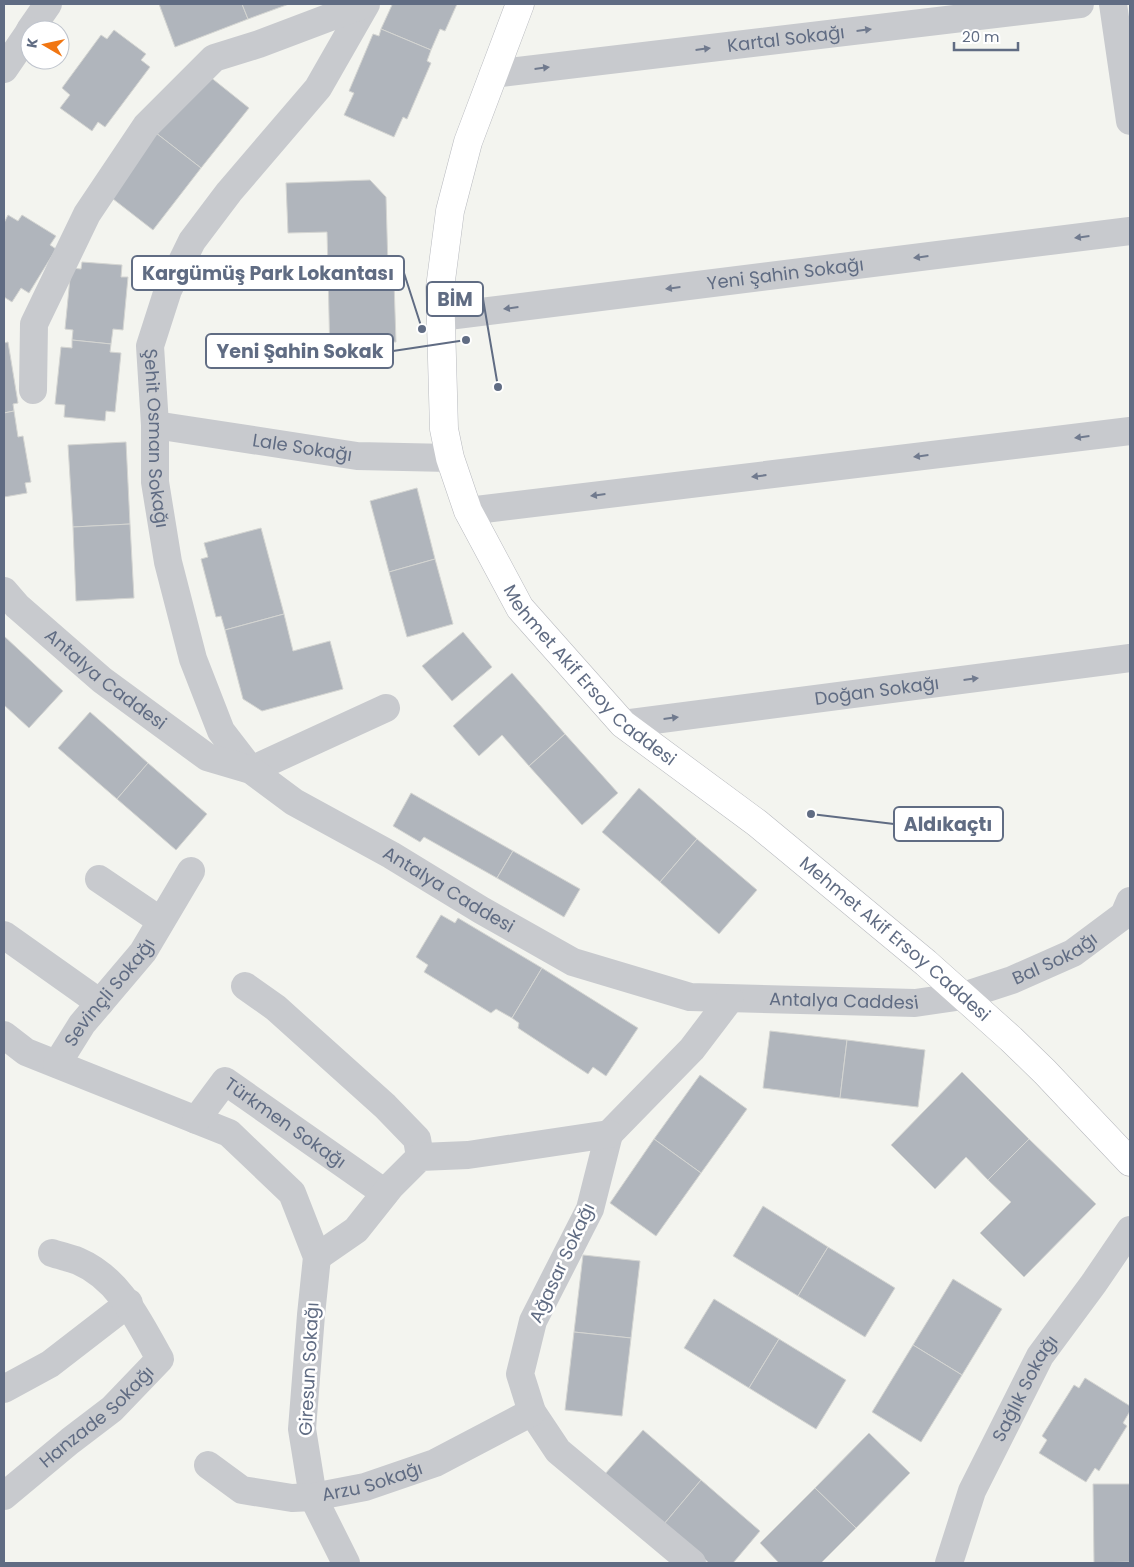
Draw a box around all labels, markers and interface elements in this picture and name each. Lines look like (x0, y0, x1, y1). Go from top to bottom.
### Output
street label: Kartal Sokağı (726, 19, 846, 58)
north arrow (20, 20, 70, 70)
scale bar (954, 20, 1018, 52)
one-way arrow (857, 26, 873, 34)
text: 20 m (962, 26, 1000, 47)
text: K (22, 36, 43, 49)
one-way arrow (695, 45, 711, 53)
one-way arrow (534, 64, 550, 72)
one-way arrow (1074, 233, 1090, 241)
street label: Yeni Şahin Sokağı (705, 251, 865, 296)
one-way arrow (912, 253, 928, 261)
callout: Kargümüş Park Lokantası (132, 256, 404, 290)
text: Kargümüş Park Lokantası (142, 260, 394, 287)
callout: BİM (427, 282, 483, 316)
one-way arrow (664, 284, 680, 292)
text: BİM (437, 286, 473, 313)
one-way arrow (503, 304, 519, 312)
callout: Yeni Şahin Sokak (206, 334, 393, 368)
text: Yeni Şahin Sokak (217, 338, 384, 365)
street label: Şehit Osman Sokağı (138, 348, 175, 530)
street label: Lale Sokağı (251, 427, 354, 467)
one-way arrow (1074, 433, 1090, 441)
one-way arrow (912, 452, 928, 460)
one-way arrow (751, 472, 767, 480)
one-way arrow (590, 491, 606, 499)
street label: Mehmet Akif Ersoy Caddesi (498, 580, 682, 771)
street label: Antalya Caddesi (40, 623, 172, 735)
street label: Doğan Sokağı (813, 670, 940, 711)
one-way arrow (964, 675, 980, 683)
one-way arrow (664, 714, 680, 722)
callout: Aldıkaçtı (894, 807, 1003, 841)
text: Aldıkaçtı (904, 811, 992, 838)
street label: Antalya Caddesi (379, 840, 519, 938)
street label: Mehmet Akif Ersoy Caddesi (794, 850, 996, 1027)
street label: Bal Sokağı (1008, 926, 1102, 990)
street label: Sevinçli Sokağı (58, 934, 160, 1051)
street label: Antalya Caddesi (769, 986, 920, 1015)
street label: Türkmen Sokağı (219, 1071, 351, 1174)
street label: Ağasar Sokağı (523, 1199, 600, 1327)
street label: Giresun Sokağı (293, 1302, 324, 1436)
street label: Sağlık Sokağı (986, 1330, 1063, 1446)
street label: Hanzade Sokağı (34, 1360, 159, 1473)
street label: Arzu Sokağı (320, 1455, 426, 1507)

